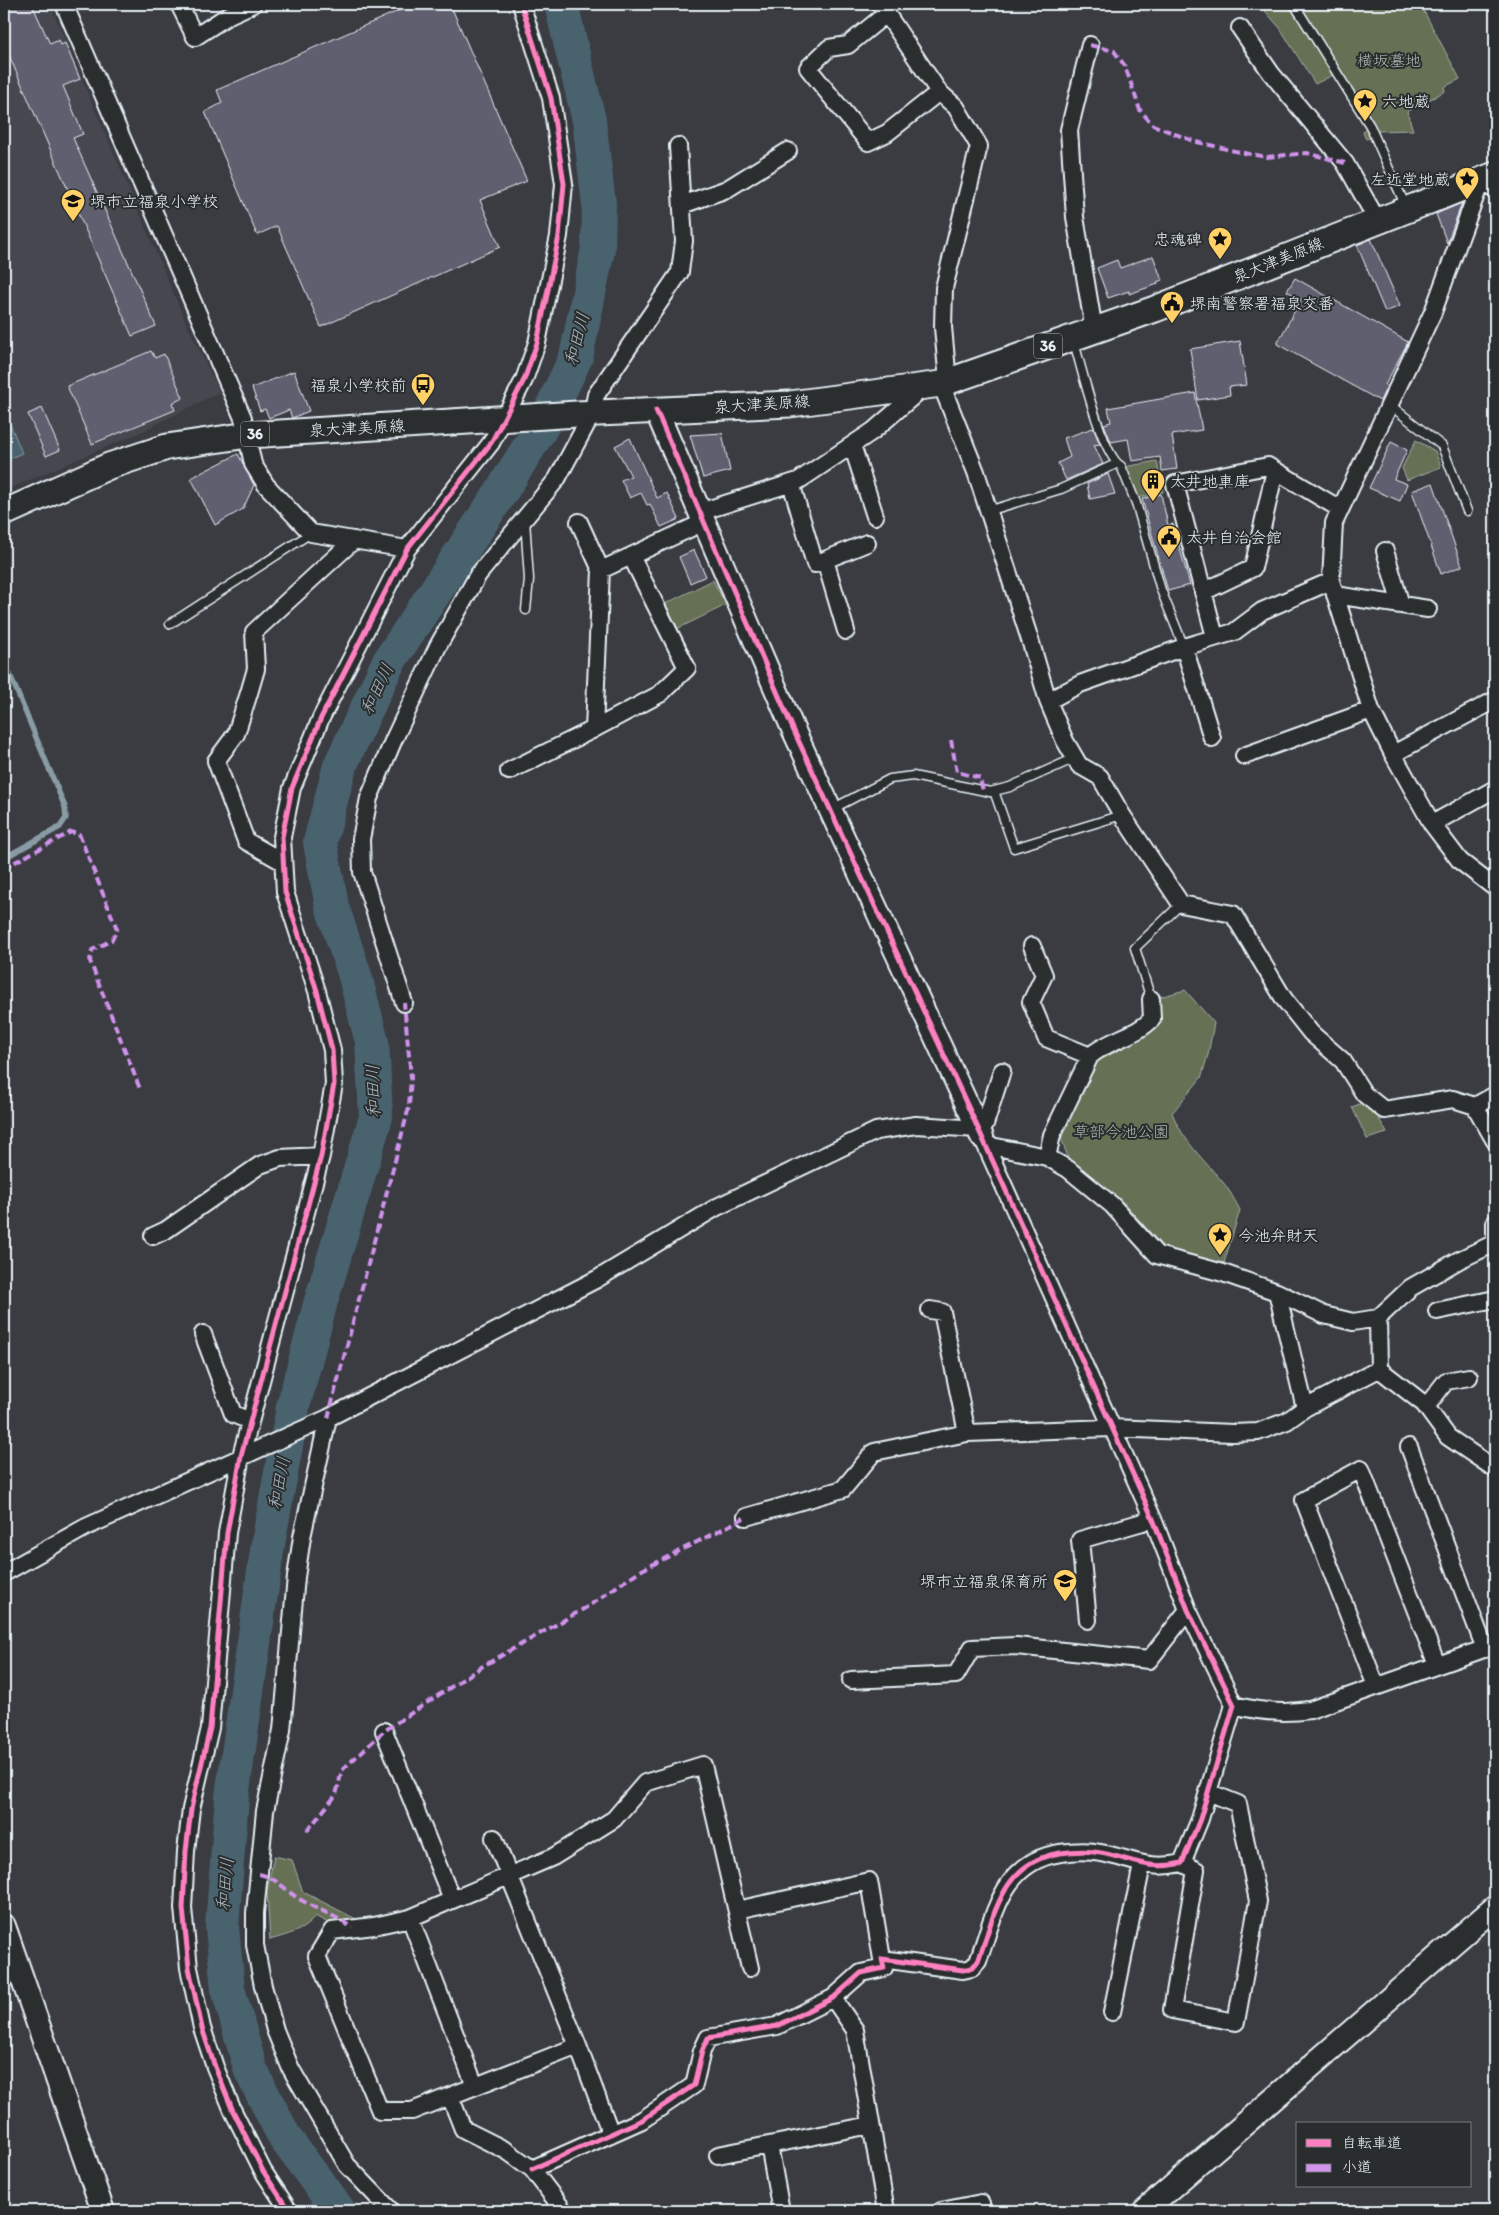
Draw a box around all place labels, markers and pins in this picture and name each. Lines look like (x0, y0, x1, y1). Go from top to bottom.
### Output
place icon: 六地蔵 (1352, 88, 1378, 122)
place label: 六地蔵 (1382, 92, 1430, 111)
place icon: 左近堂地蔵 (1454, 166, 1480, 200)
place label: 左近堂地蔵 (1370, 170, 1450, 189)
school or university icon: 堺市立福泉小学校 (60, 188, 86, 222)
place label: 堺市立福泉小学校 (90, 192, 218, 211)
place icon: 忠魂碑 (1207, 226, 1233, 260)
place label: 忠魂碑 (1154, 230, 1202, 249)
public building icon: 堺南警察署福泉交番 (1159, 290, 1185, 324)
place label: 堺南警察署福泉交番 (1190, 294, 1334, 313)
bus stop icon: 福泉小学校前 (410, 372, 436, 406)
place label: 福泉小学校前 (310, 376, 406, 395)
building icon: 太井地車庫 (1140, 468, 1166, 502)
place label: 太井地車庫 (1170, 472, 1250, 491)
public building icon: 太井自治会館 (1156, 524, 1182, 558)
place label: 太井自治会館 (1186, 528, 1282, 547)
place icon: 今池弁財天 (1207, 1222, 1233, 1256)
place label: 今池弁財天 (1238, 1226, 1318, 1245)
school or university icon: 堺市立福泉保育所 (1052, 1568, 1078, 1602)
place label: 堺市立福泉保育所 (920, 1572, 1048, 1591)

